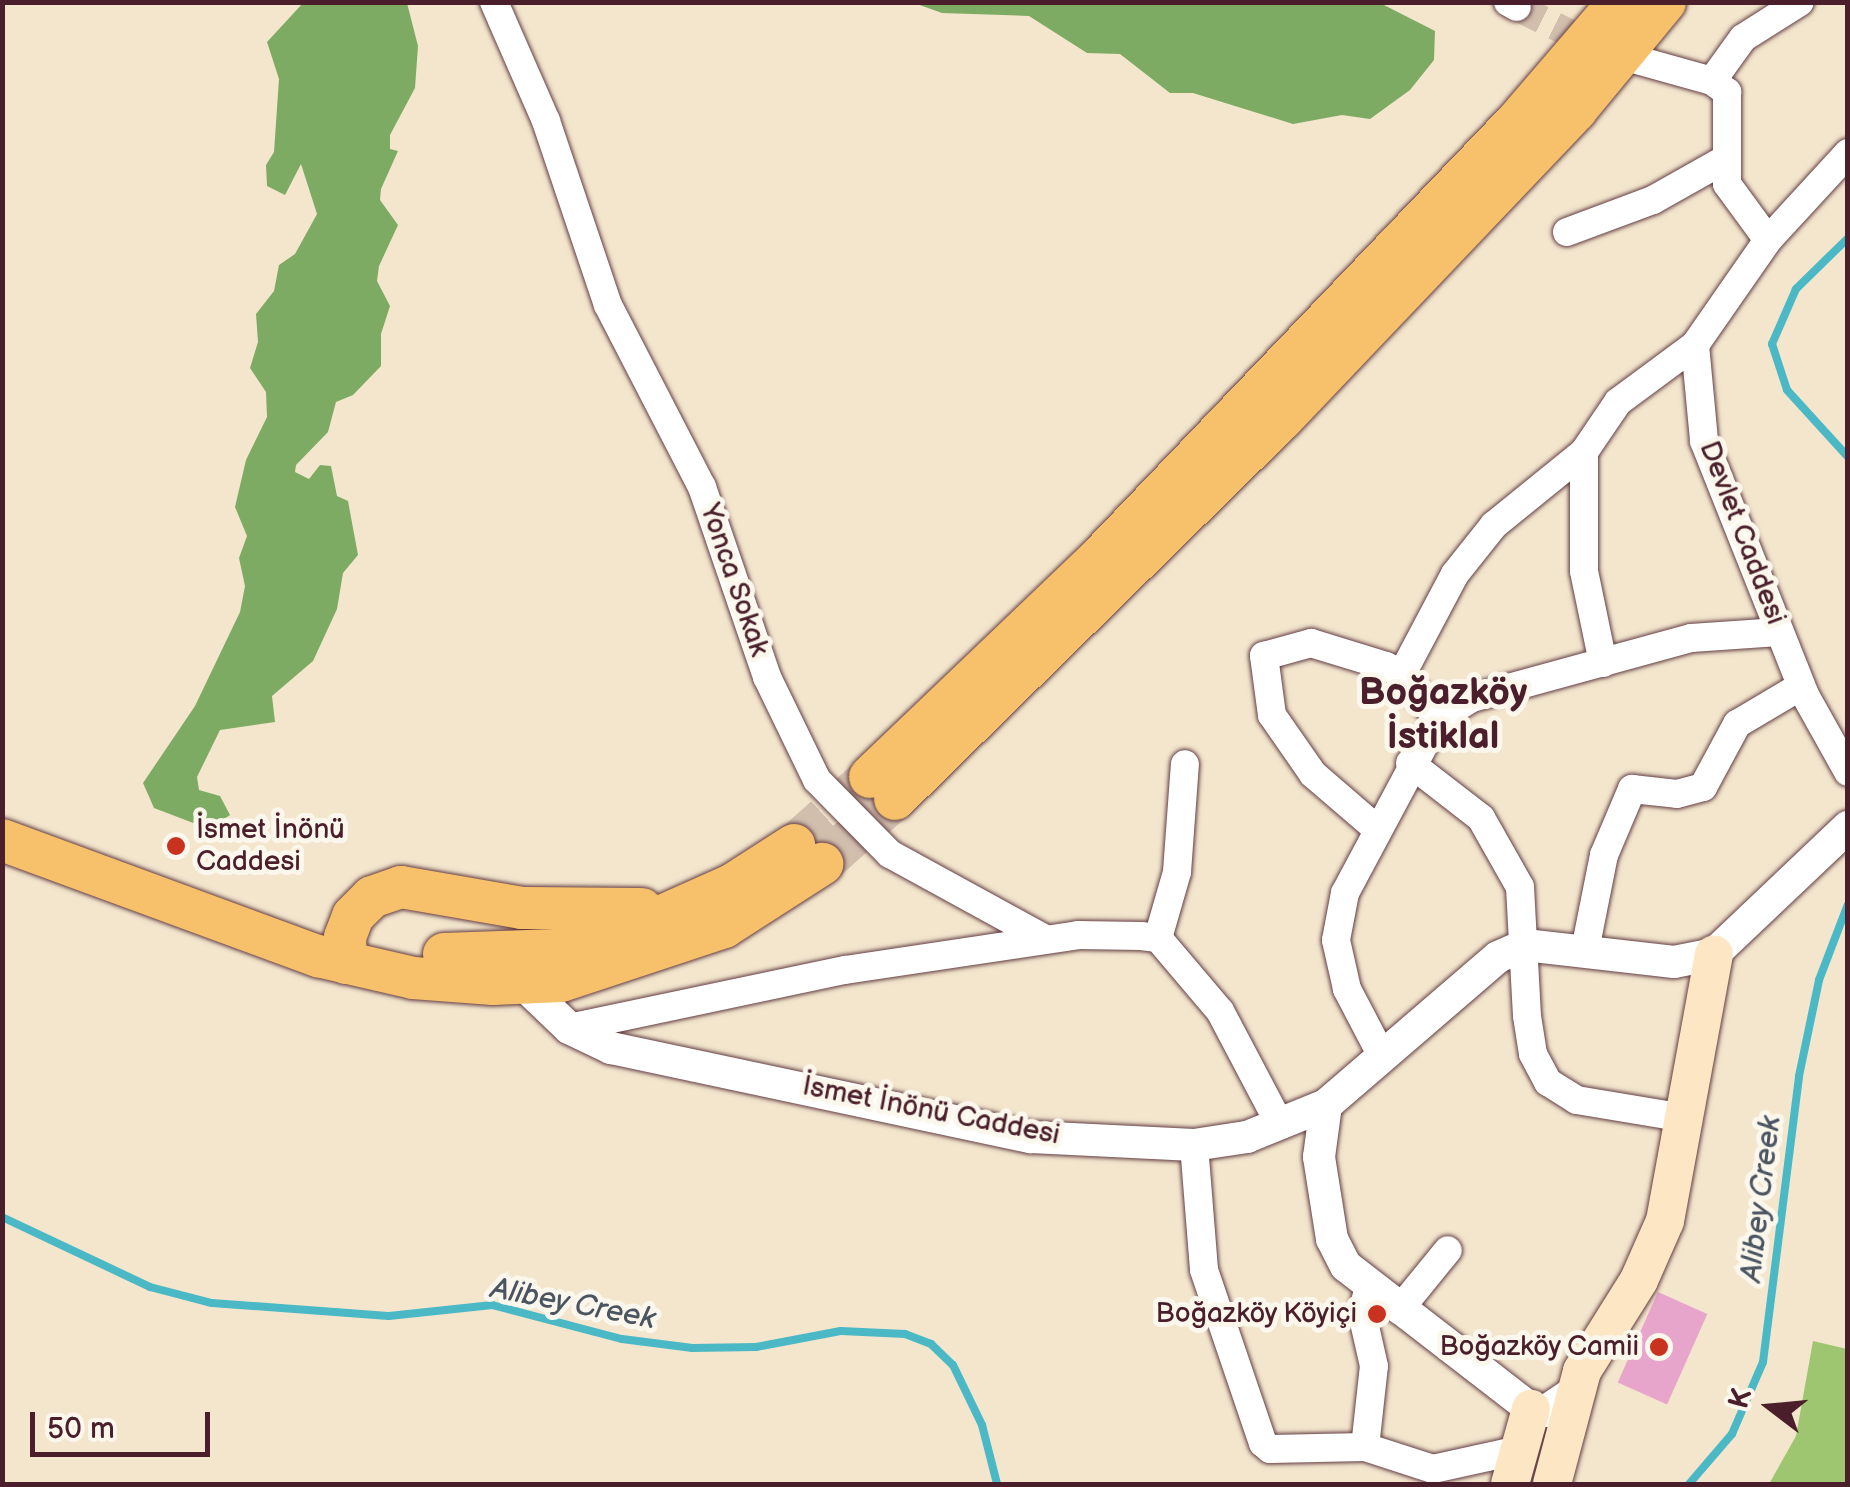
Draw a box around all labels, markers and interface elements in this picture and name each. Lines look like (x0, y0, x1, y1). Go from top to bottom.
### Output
street label: Devlet Caddesi (1692, 437, 1792, 629)
street label: Yonca Sokak (692, 499, 776, 661)
district label: Boğazköy İstiklal (1359, 670, 1527, 759)
place label: İsmet İnönü Caddesi (196, 813, 345, 879)
marker: İsmet İnönü Caddesi (165, 835, 187, 857)
street label: İsmet İnönü Caddesi (800, 1070, 1062, 1152)
water label: Alibey Creek (1733, 1113, 1789, 1285)
water label: Alibey Creek (487, 1270, 659, 1338)
place label: Boğazköy Köyiçi (1154, 1297, 1357, 1331)
marker: Boğazköy Köyiçi (1366, 1303, 1388, 1325)
place label: Boğazköy Camii (1438, 1330, 1639, 1364)
marker: Boğazköy Camii (1648, 1336, 1670, 1358)
north arrow (1720, 1357, 1820, 1457)
text: K (1722, 1385, 1759, 1412)
scale bar (35, 1392, 215, 1454)
text: 50 m (47, 1411, 115, 1447)

